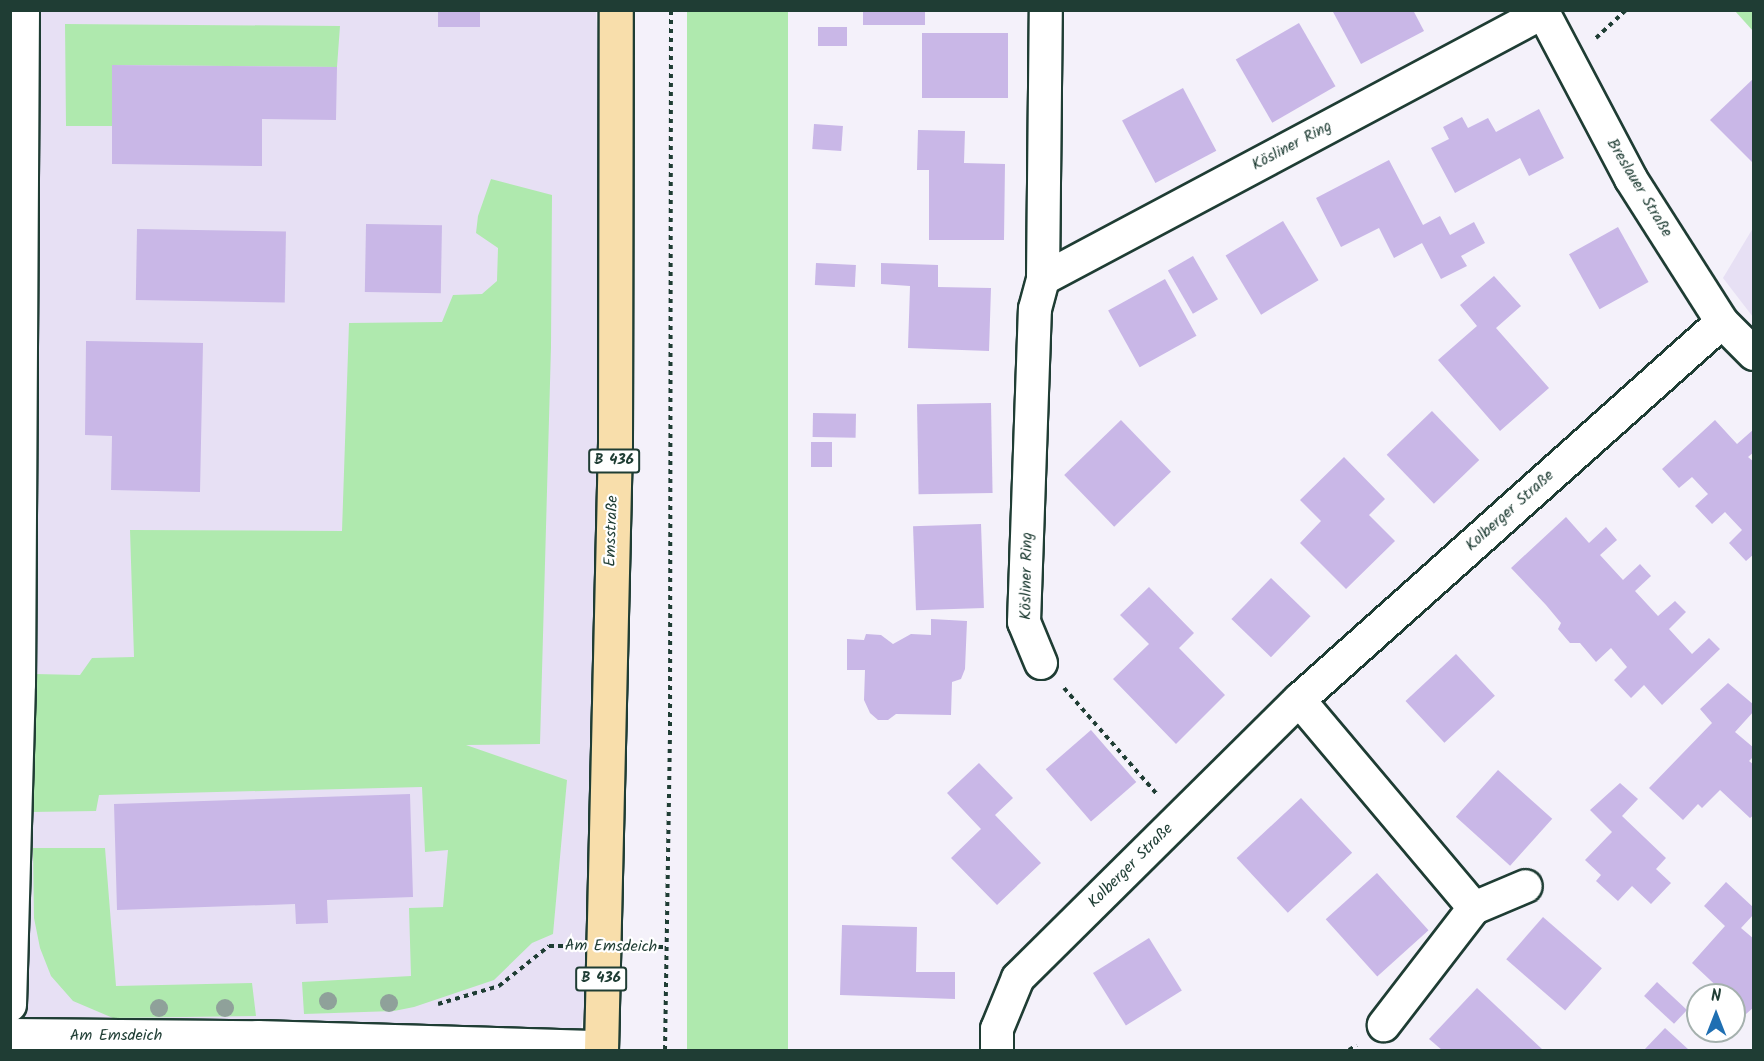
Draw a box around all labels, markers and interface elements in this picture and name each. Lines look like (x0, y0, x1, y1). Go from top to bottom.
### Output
street label: Kösliner Ring (1249, 117, 1335, 175)
street label: Breslauer Straße (1602, 135, 1676, 241)
road number: B 436 (587, 449, 641, 473)
street label: Kolberger Straße (1462, 466, 1558, 556)
street label: Emsstraße (601, 495, 623, 567)
street label: Kösliner Ring (1017, 532, 1037, 620)
street label: Kolberger Straße (1085, 820, 1177, 912)
street label: Am Emsdeich (565, 937, 657, 957)
road number: B 436 (574, 967, 628, 991)
north arrow (1686, 983, 1746, 1043)
text: N (1711, 984, 1721, 1009)
street label: Am Emsdeich (70, 1026, 162, 1046)

